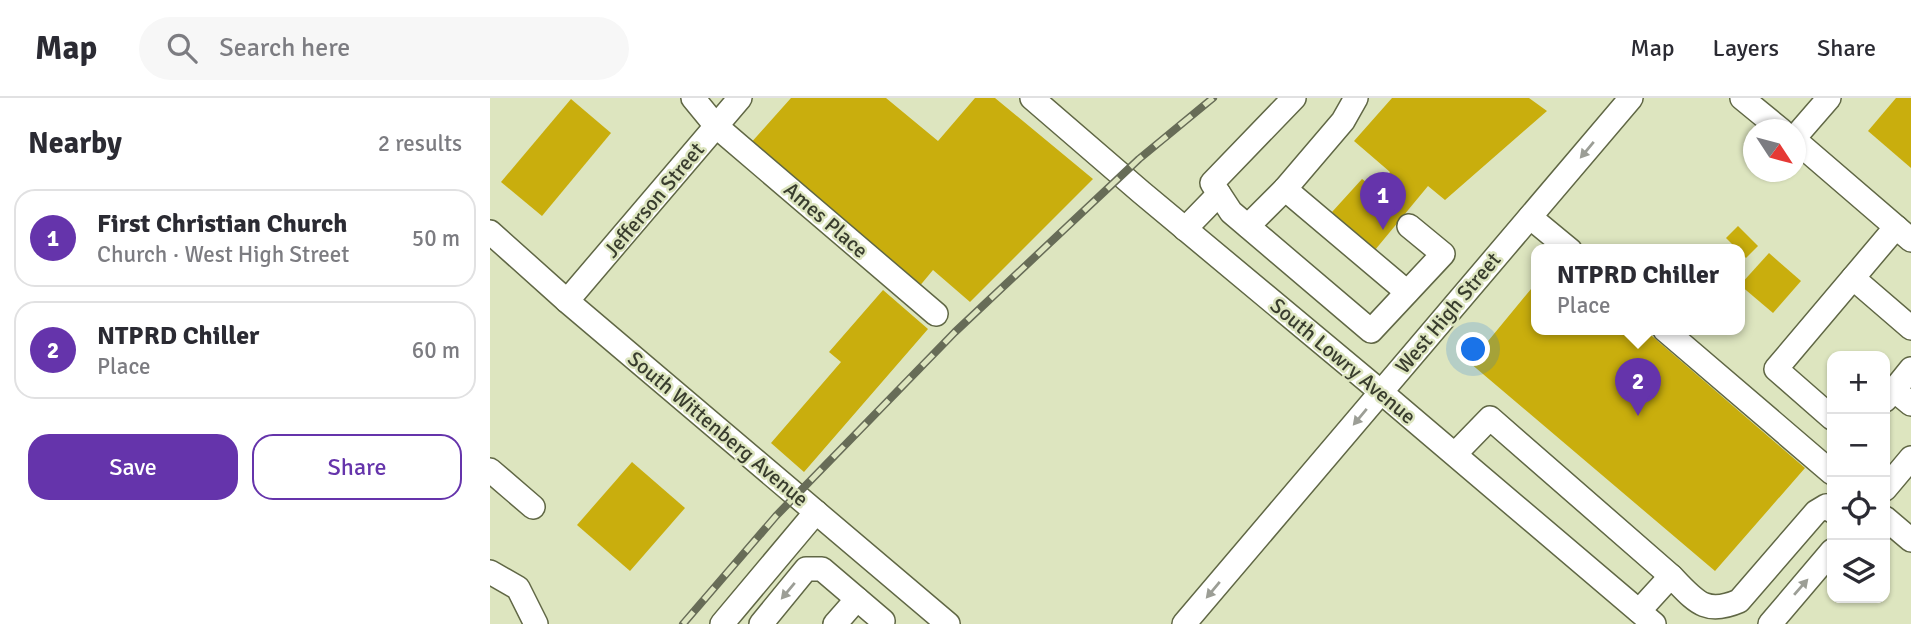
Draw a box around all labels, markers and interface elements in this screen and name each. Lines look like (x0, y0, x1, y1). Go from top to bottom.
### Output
search box (139, 17, 629, 80)
text: Map (35, 28, 97, 69)
icon: search (163, 29, 201, 67)
text: Search here (219, 32, 350, 64)
text: Map (1630, 33, 1675, 63)
text: Layers (1713, 33, 1779, 63)
text: Share (1817, 33, 1876, 63)
north arrow (1743, 119, 1806, 182)
text: Nearby (28, 125, 122, 162)
text: 2 results (378, 129, 462, 158)
street label: Jefferson Street (598, 137, 710, 263)
one-way arrow (1579, 141, 1595, 159)
pin: 1 (1360, 172, 1406, 230)
street label: Ames Place (779, 176, 873, 264)
text: First Christian Church (97, 208, 347, 240)
text: 1 (47, 224, 59, 253)
text: 50 m (412, 224, 460, 253)
text: Church · West High Street (97, 240, 349, 269)
popup (1531, 244, 1745, 335)
street label: West High Street (1390, 247, 1506, 379)
text: NTPRD Chiller (1557, 259, 1719, 291)
text: Place (1557, 291, 1610, 320)
street label: South Lowry Avenue (1265, 292, 1421, 430)
text: NTPRD Chiller (97, 320, 259, 352)
your location (1456, 332, 1490, 366)
text: 2 (47, 336, 59, 365)
text: 60 m (412, 336, 460, 365)
street label: South Wittenberg Avenue (622, 346, 814, 512)
map controls (1827, 351, 1890, 603)
button: + (1827, 351, 1890, 414)
text: Place (97, 352, 151, 381)
pin: 2 (1615, 358, 1661, 416)
one-way arrow (1353, 408, 1368, 425)
button: − (1827, 414, 1890, 477)
button: Save (28, 434, 238, 500)
button: Share (252, 434, 462, 500)
button: locate (1827, 477, 1890, 540)
button: layers (1827, 540, 1890, 603)
one-way arrow (1793, 579, 1808, 596)
one-way arrow (781, 581, 796, 599)
one-way arrow (1206, 582, 1221, 599)

